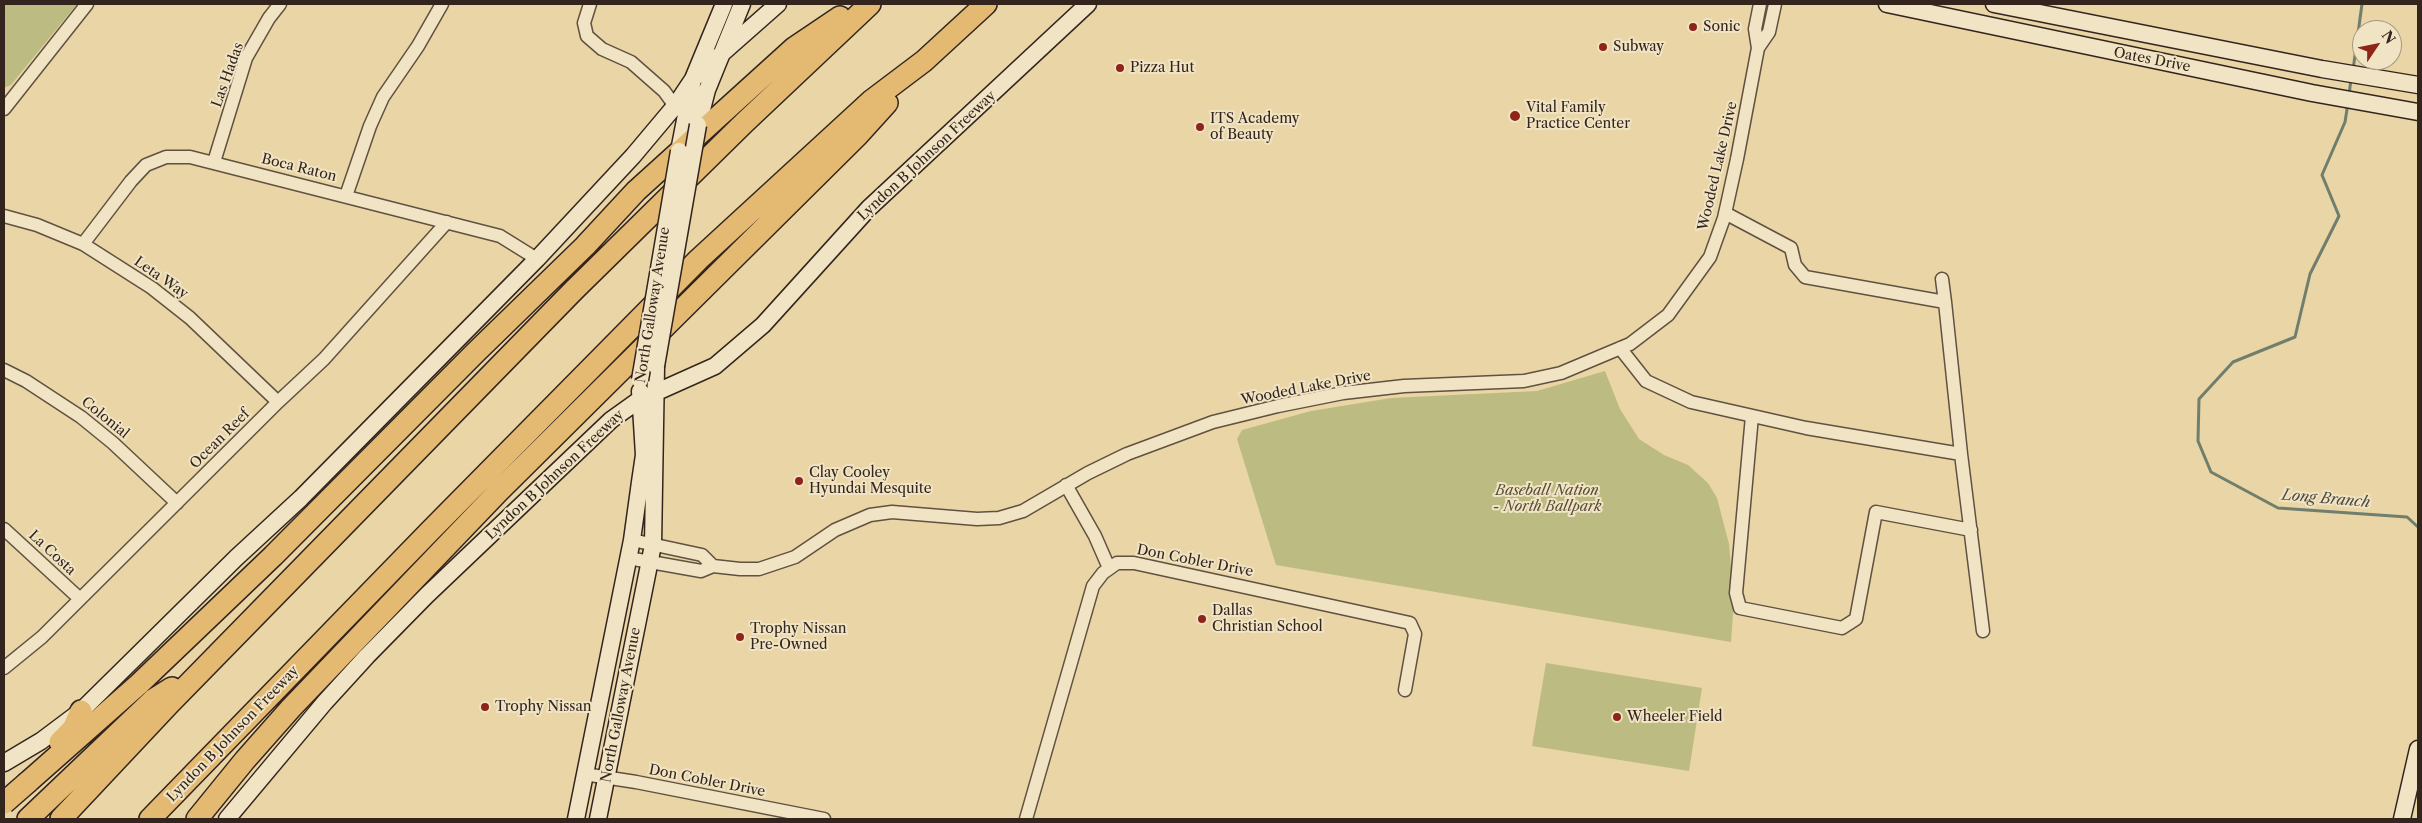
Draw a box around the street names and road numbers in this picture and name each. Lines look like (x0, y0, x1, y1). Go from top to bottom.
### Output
street label: Las Hadas (209, 40, 247, 110)
street label: Oates Drive (2112, 44, 2192, 76)
street label: Lyndon B Johnson Freeway (855, 88, 999, 224)
street label: Wooded Lake Drive (1695, 100, 1741, 232)
street label: Boca Raton (260, 151, 338, 185)
street label: North Galloway Avenue (632, 226, 674, 384)
street label: Leta Way (131, 253, 191, 303)
street label: Wooded Lake Drive (1240, 367, 1372, 409)
street label: Colonial (78, 394, 132, 442)
street label: Ocean Reef (187, 406, 253, 472)
street label: Lyndon B Johnson Freeway (483, 407, 627, 543)
street label: La Costa (25, 527, 79, 579)
street label: Don Cobler Drive (1135, 541, 1255, 581)
street label: North Galloway Avenue (598, 626, 644, 784)
street label: Lyndon B Johnson Freeway (164, 663, 302, 805)
street label: Don Cobler Drive (647, 761, 767, 801)

